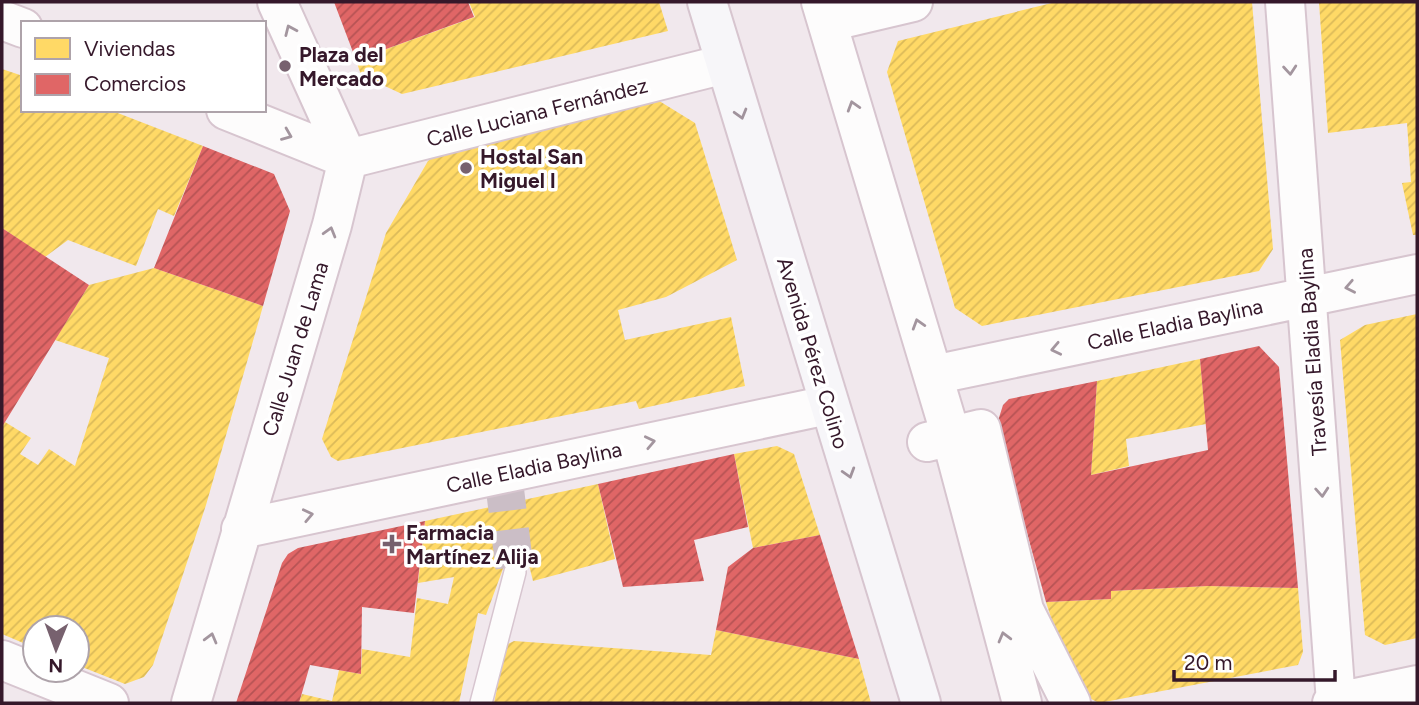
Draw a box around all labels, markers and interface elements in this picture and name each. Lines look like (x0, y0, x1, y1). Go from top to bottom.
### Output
legend (21, 21, 266, 112)
one-way arrow (284, 25, 298, 37)
text: Viviendas (84, 36, 175, 61)
place label: Plaza del Mercado (299, 42, 384, 91)
marker: Plaza del Mercado (277, 58, 293, 74)
one-way arrow (1282, 65, 1297, 76)
text: Comercios (84, 71, 186, 96)
street label: Calle Luciana Fernández (424, 72, 650, 152)
one-way arrow (846, 100, 861, 112)
one-way arrow (732, 108, 747, 120)
one-way arrow (280, 126, 292, 140)
place label: Hostal San Miguel I (480, 144, 583, 193)
marker: Hostal San Miguel I (458, 160, 474, 176)
one-way arrow (321, 226, 336, 238)
street label: Travesía Eladia Baylina (1292, 247, 1332, 457)
street label: Avenida Pérez Colino (772, 254, 854, 452)
street label: Calle Juan de Lama (257, 259, 333, 439)
one-way arrow (1344, 279, 1356, 294)
street label: Calle Eladia Baylina (1085, 293, 1265, 355)
one-way arrow (911, 318, 926, 330)
one-way arrow (1050, 341, 1062, 356)
street label: Calle Eladia Baylina (444, 436, 624, 498)
one-way arrow (644, 436, 656, 451)
one-way arrow (841, 466, 856, 478)
one-way arrow (1314, 487, 1329, 498)
one-way arrow (302, 509, 314, 524)
place label: Farmacia Martínez Alija (406, 520, 539, 569)
marker: Farmacia Martínez Alija (384, 536, 400, 552)
north arrow (21, 614, 91, 684)
one-way arrow (998, 631, 1013, 643)
one-way arrow (202, 632, 217, 644)
scale bar (1174, 638, 1335, 682)
text: 20 m (1184, 650, 1232, 675)
text: N (48, 654, 63, 677)

